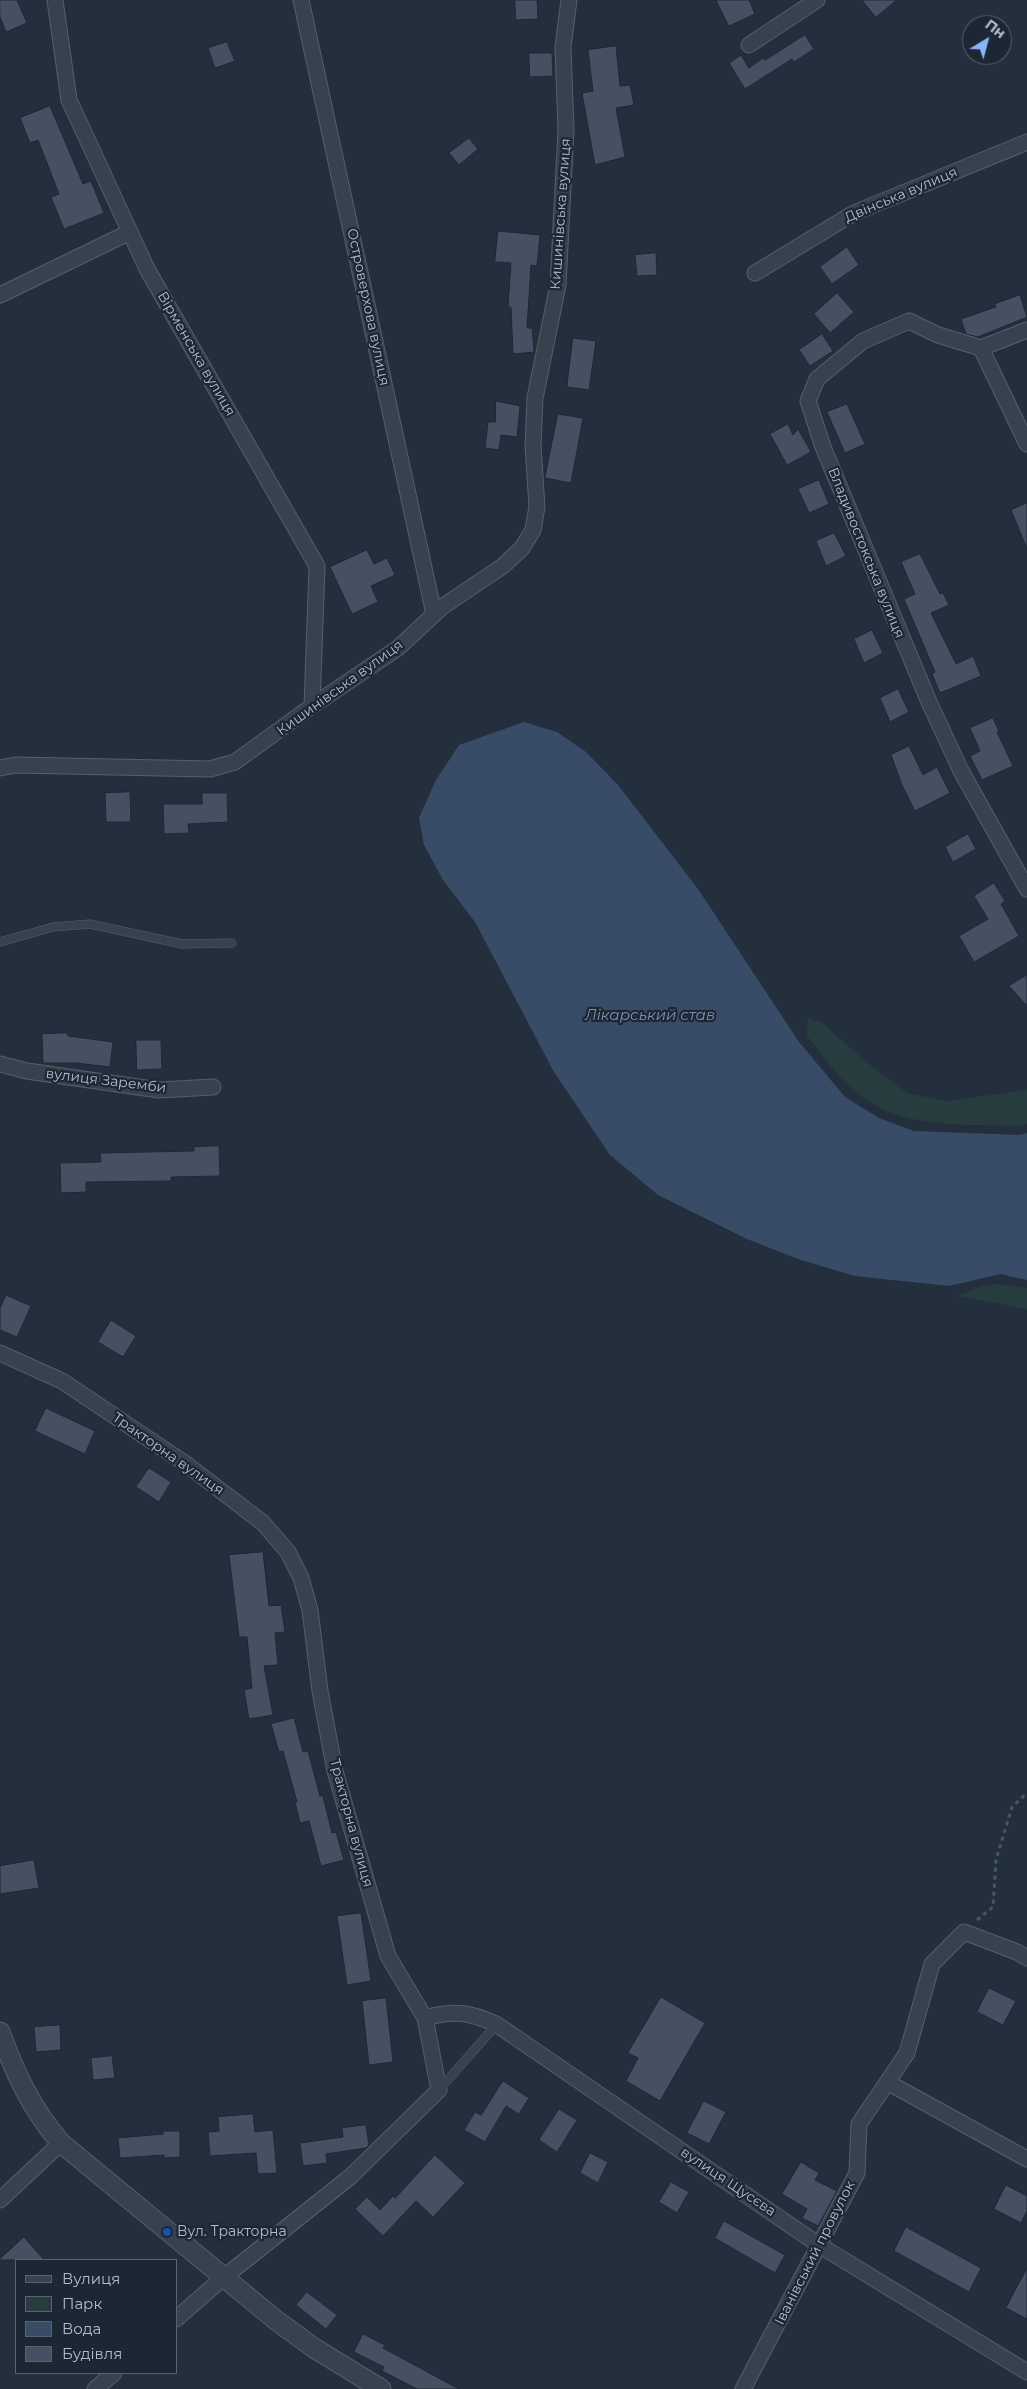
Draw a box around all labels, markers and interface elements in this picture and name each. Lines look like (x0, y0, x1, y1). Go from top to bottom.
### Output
north arrow (962, 15, 1012, 65)
text: Пн (982, 15, 1009, 42)
street label: Кишинівська вулиця (547, 138, 575, 290)
street label: Двінська вулиця (842, 164, 960, 226)
street label: Островерхова вулиця (343, 227, 393, 387)
street label: Вірменська вулиця (153, 289, 239, 419)
street label: Владивостокська вулиця (824, 465, 908, 641)
street label: Кишинівська вулиця (274, 637, 406, 739)
water label: Лікарський став (585, 1007, 715, 1025)
street label: вулиця Заремби (45, 1065, 167, 1097)
street label: Тракторна вулиця (109, 1409, 227, 1499)
street label: Тракторна вулиця (326, 1757, 376, 1889)
street label: вулиця Щусєва (677, 2144, 779, 2220)
street label: Іванівський провулок (771, 2178, 859, 2328)
place label: Вул. Тракторна (177, 2224, 287, 2240)
marker: Вул. Тракторна (161, 2226, 173, 2238)
legend (15, 2259, 178, 2374)
text: Вулиця (62, 2269, 120, 2288)
text: Парк (62, 2294, 102, 2313)
text: Вода (62, 2319, 101, 2338)
text: Будівля (62, 2344, 122, 2363)

